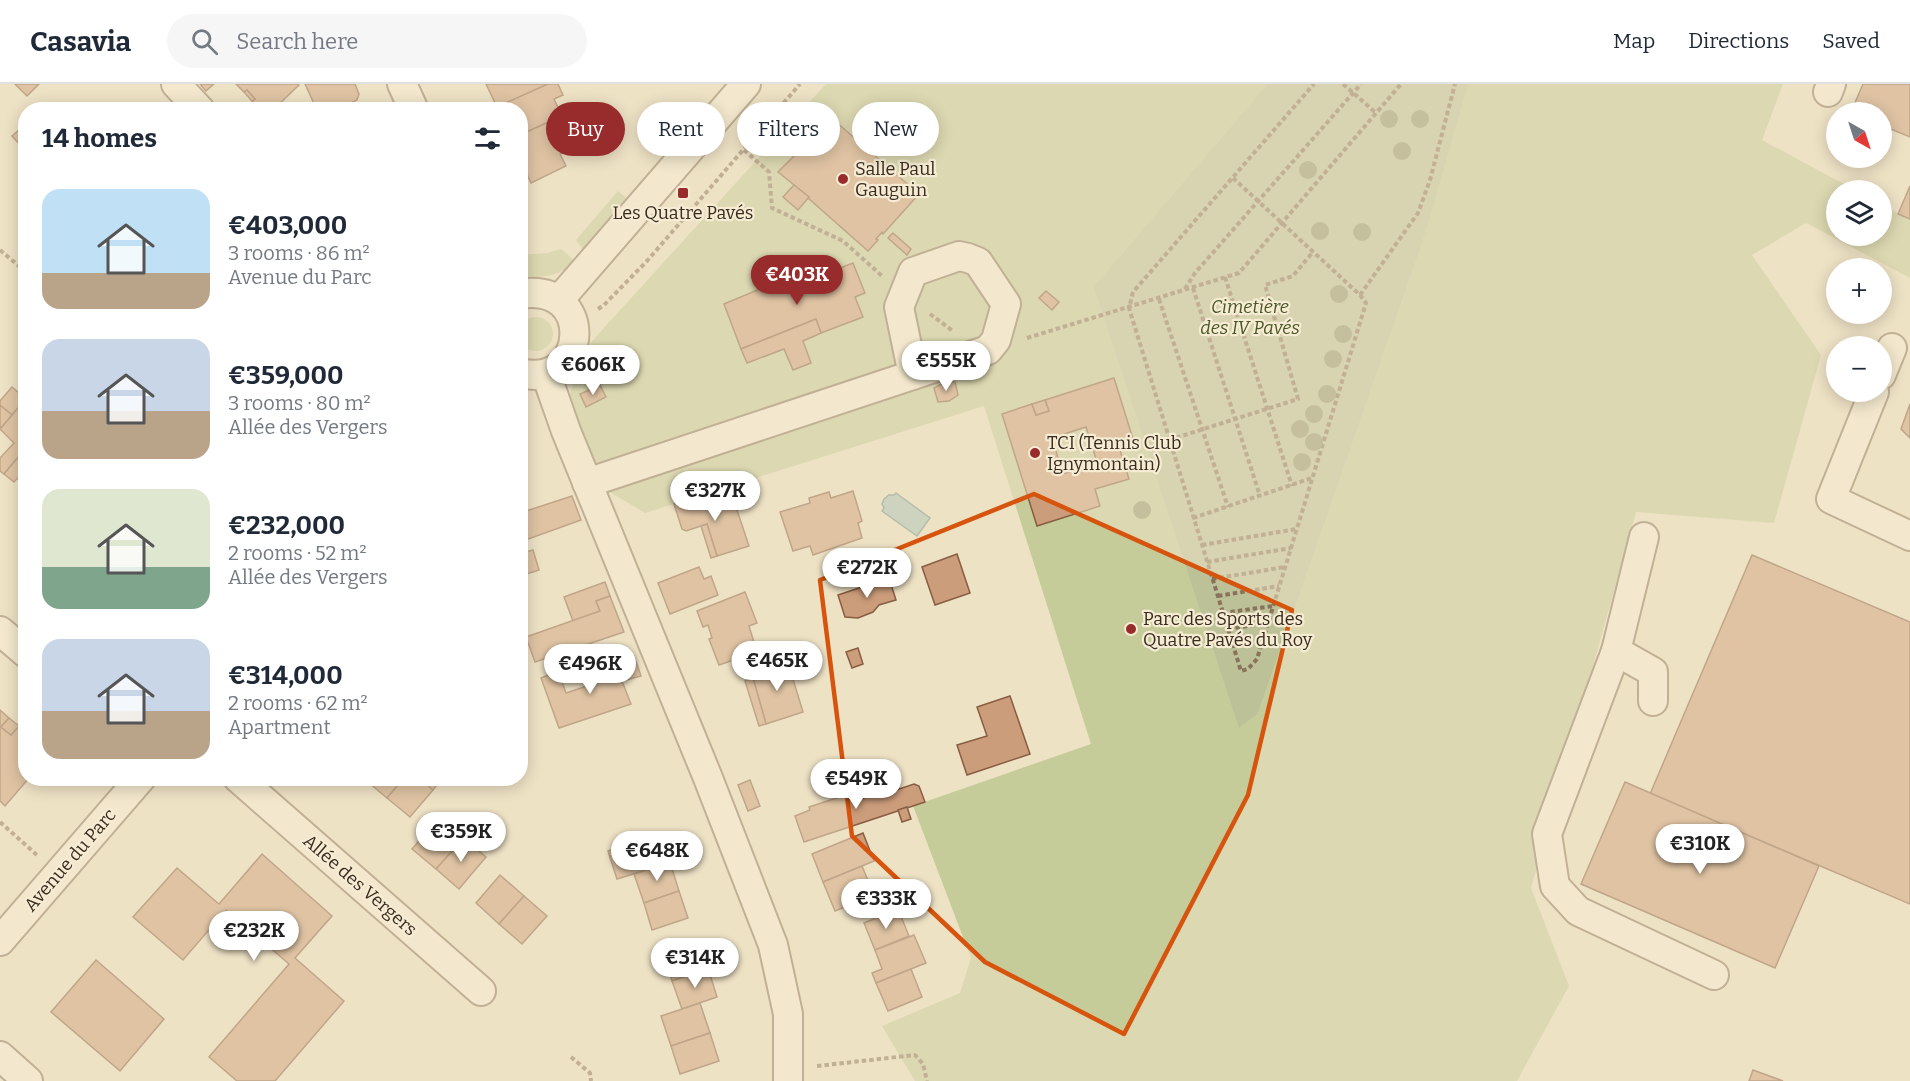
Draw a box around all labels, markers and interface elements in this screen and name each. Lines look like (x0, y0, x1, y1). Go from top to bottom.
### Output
search box (167, 14, 587, 68)
text: Casavia (30, 25, 131, 58)
icon: search (188, 25, 221, 58)
text: Search here (236, 28, 358, 55)
text: Map (1613, 28, 1655, 54)
text: Directions (1688, 28, 1789, 54)
text: Saved (1822, 28, 1880, 54)
chip: Buy (546, 102, 625, 156)
chip: Rent (637, 102, 725, 156)
chip: Filters (737, 102, 840, 156)
chip: New (852, 102, 939, 156)
north arrow (1826, 102, 1892, 168)
map controls (1826, 102, 1892, 402)
icon: filters (471, 122, 504, 155)
text: 14 homes (42, 123, 157, 154)
place label: Salle Paul Gauguin (855, 158, 936, 201)
marker: Salle Paul Gauguin (836, 172, 850, 186)
button: layers (1826, 180, 1892, 246)
marker: Les Quatre Pavés (676, 186, 690, 200)
place label: Les Quatre Pavés (613, 202, 753, 224)
text: €403,000 (228, 210, 347, 241)
icon: home (90, 213, 162, 285)
text: 3 rooms · 86 m² (228, 241, 370, 265)
pin: €403K (755, 255, 839, 306)
button: + (1826, 258, 1892, 324)
text: €403K (765, 262, 829, 286)
text: Avenue du Parc (228, 265, 372, 289)
park label: Cimetière des IV Pavés (1200, 296, 1300, 339)
button: − (1826, 336, 1892, 402)
pin: €555K (904, 341, 988, 392)
pin: €606K (551, 345, 635, 396)
text: €555K (916, 348, 976, 372)
text: €606K (561, 352, 625, 376)
text: €359,000 (228, 360, 344, 391)
icon: home (90, 363, 162, 435)
text: 3 rooms · 80 m² (228, 391, 371, 415)
text: Allée des Vergers (228, 415, 387, 439)
place label: TCI (Tennis Club Ignymontain) (1047, 432, 1181, 475)
marker: TCI (Tennis Club Ignymontain) (1028, 446, 1042, 460)
pin: €327K (673, 471, 757, 522)
text: €327K (684, 478, 746, 502)
text: €232,000 (228, 510, 345, 541)
icon: home (90, 513, 162, 585)
text: 2 rooms · 52 m² (228, 541, 367, 565)
pin: €272K (825, 548, 909, 599)
text: €272K (836, 555, 898, 579)
text: Allée des Vergers (228, 565, 387, 589)
place label: Parc des Sports des Quatre Pavés du Roy (1143, 608, 1313, 651)
marker: Parc des Sports des Quatre Pavés du Roy (1124, 622, 1138, 636)
pin: €465K (735, 641, 819, 692)
pin: €496K (548, 644, 632, 695)
text: €465K (746, 648, 808, 672)
text: €496K (558, 651, 622, 675)
text: €314,000 (228, 660, 343, 691)
icon: home (90, 663, 162, 735)
text: 2 rooms · 62 m² (228, 691, 368, 715)
text: Apartment (228, 715, 331, 739)
pin: €549K (814, 759, 898, 810)
text: €549K (824, 766, 888, 790)
street label: Avenue du Parc (19, 804, 121, 916)
pin: €359K (419, 812, 503, 863)
text: €359K (430, 819, 492, 843)
pin: €310K (1658, 824, 1742, 875)
street label: Allée des Vergers (299, 830, 421, 940)
pin: €648K (615, 831, 699, 882)
text: €310K (1670, 831, 1730, 855)
text: €648K (625, 838, 689, 862)
pin: €333K (844, 879, 928, 930)
text: €333K (855, 886, 917, 910)
pin: €232K (212, 911, 296, 962)
text: €232K (223, 918, 285, 942)
pin: €314K (653, 938, 737, 989)
text: €314K (665, 945, 725, 969)

